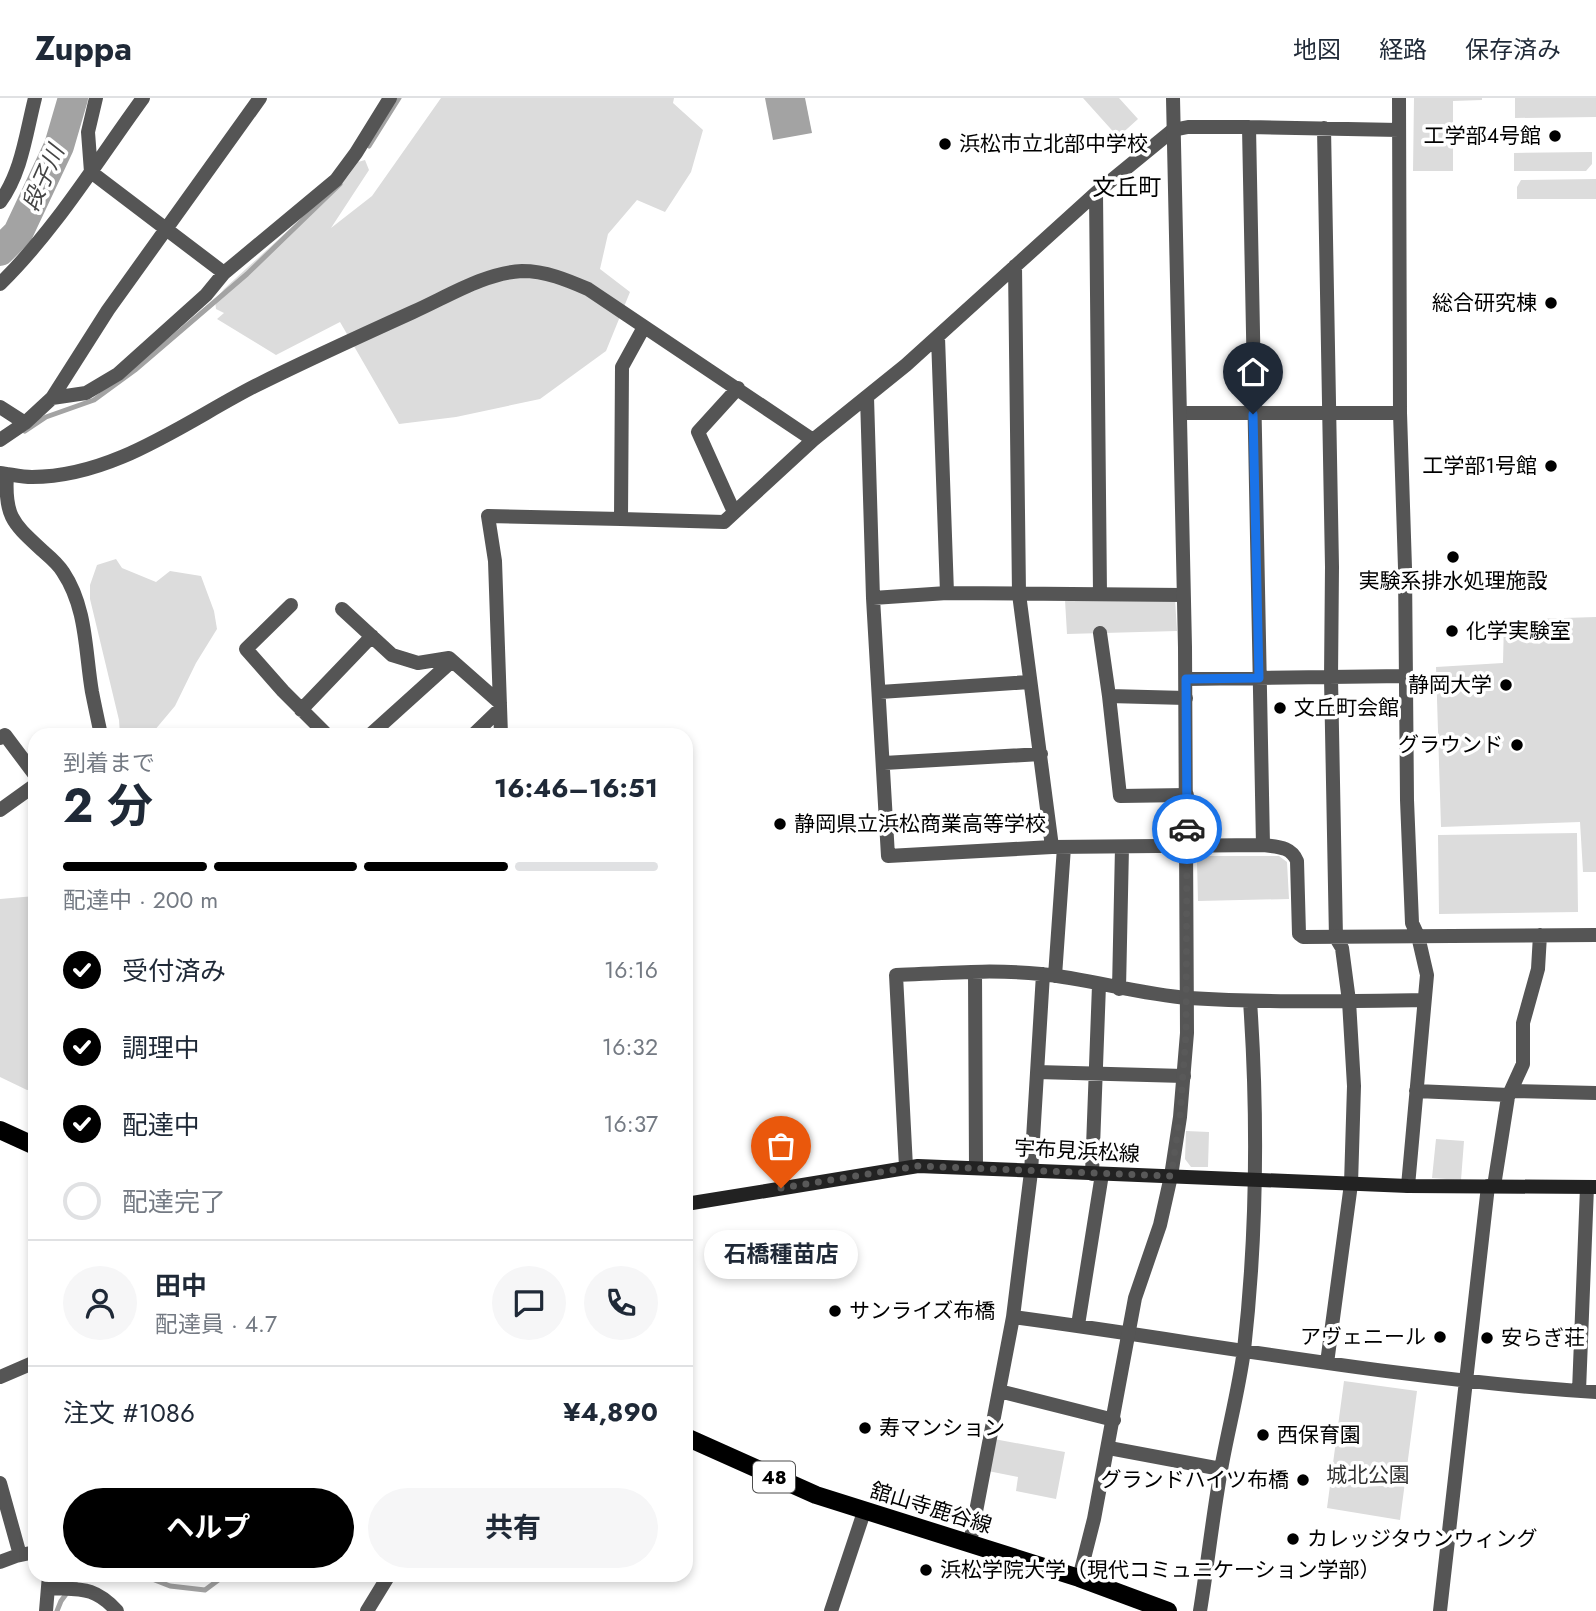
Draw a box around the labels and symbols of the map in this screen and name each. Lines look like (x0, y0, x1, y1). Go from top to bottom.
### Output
place label: 工学部4号館 (1424, 121, 1541, 151)
marker: 工学部4号館 (1547, 128, 1563, 144)
place label: 浜松市立北部中学校 (959, 129, 1148, 159)
marker: 浜松市立北部中学校 (937, 136, 953, 152)
water label: 段子川 (13, 137, 74, 216)
district label: 文丘町 (1093, 170, 1162, 204)
place label: 総合研究棟 (1432, 288, 1537, 318)
marker: 総合研究棟 (1543, 295, 1559, 311)
pin (1223, 342, 1283, 414)
place label: 工学部1号館 (1423, 451, 1537, 481)
marker: 工学部1号館 (1543, 458, 1559, 474)
marker: 実験系排水処理施設 (1445, 549, 1461, 565)
place label: 実験系排水処理施設 (1359, 566, 1548, 596)
place label: 化学実験室 (1466, 616, 1571, 646)
marker: 化学実験室 (1444, 623, 1460, 639)
place label: 静岡大学 (1408, 670, 1492, 700)
marker: 静岡大学 (1498, 677, 1514, 693)
place label: 文丘町会館 (1294, 693, 1399, 723)
marker: 文丘町会館 (1272, 700, 1288, 716)
place label: グラウンド (1398, 730, 1503, 760)
marker: グラウンド (1509, 737, 1525, 753)
courier (1152, 794, 1222, 864)
place label: 静岡県立浜松商業高等学校 (794, 809, 1046, 839)
marker: 静岡県立浜松商業高等学校 (772, 816, 788, 832)
pin (751, 1116, 811, 1188)
street label: 宇布見浜松線 (1013, 1133, 1141, 1169)
callout: 石橋種苗店 (704, 1230, 858, 1279)
place label: サンライズ布橋 (849, 1296, 995, 1326)
marker: サンライズ布橋 (827, 1303, 843, 1319)
place label: アヴェニール (1300, 1322, 1426, 1352)
place label: 安らぎ荘 (1501, 1323, 1585, 1353)
marker: アヴェニール (1432, 1329, 1448, 1345)
marker: 安らぎ荘 (1479, 1330, 1495, 1346)
place label: 寿マンション (879, 1413, 1005, 1443)
marker: 寿マンション (857, 1420, 873, 1436)
place label: 西保育園 (1277, 1420, 1361, 1450)
marker: 西保育園 (1255, 1427, 1271, 1443)
park label: 城北公園 (1326, 1460, 1410, 1490)
road number: 48 (753, 1462, 795, 1492)
place label: グランドハイツ布橋 (1100, 1465, 1289, 1495)
marker: グランドハイツ布橋 (1295, 1472, 1311, 1488)
street label: 舘山寺鹿谷線 (866, 1475, 996, 1541)
place label: カレッジタウンウィング (1307, 1524, 1538, 1554)
marker: カレッジタウンウィング (1285, 1531, 1301, 1547)
place label: 浜松学院大学（現代コミュニケーション学部） (940, 1555, 1381, 1585)
marker: 浜松学院大学（現代コミュニケーション学部） (918, 1562, 934, 1578)

